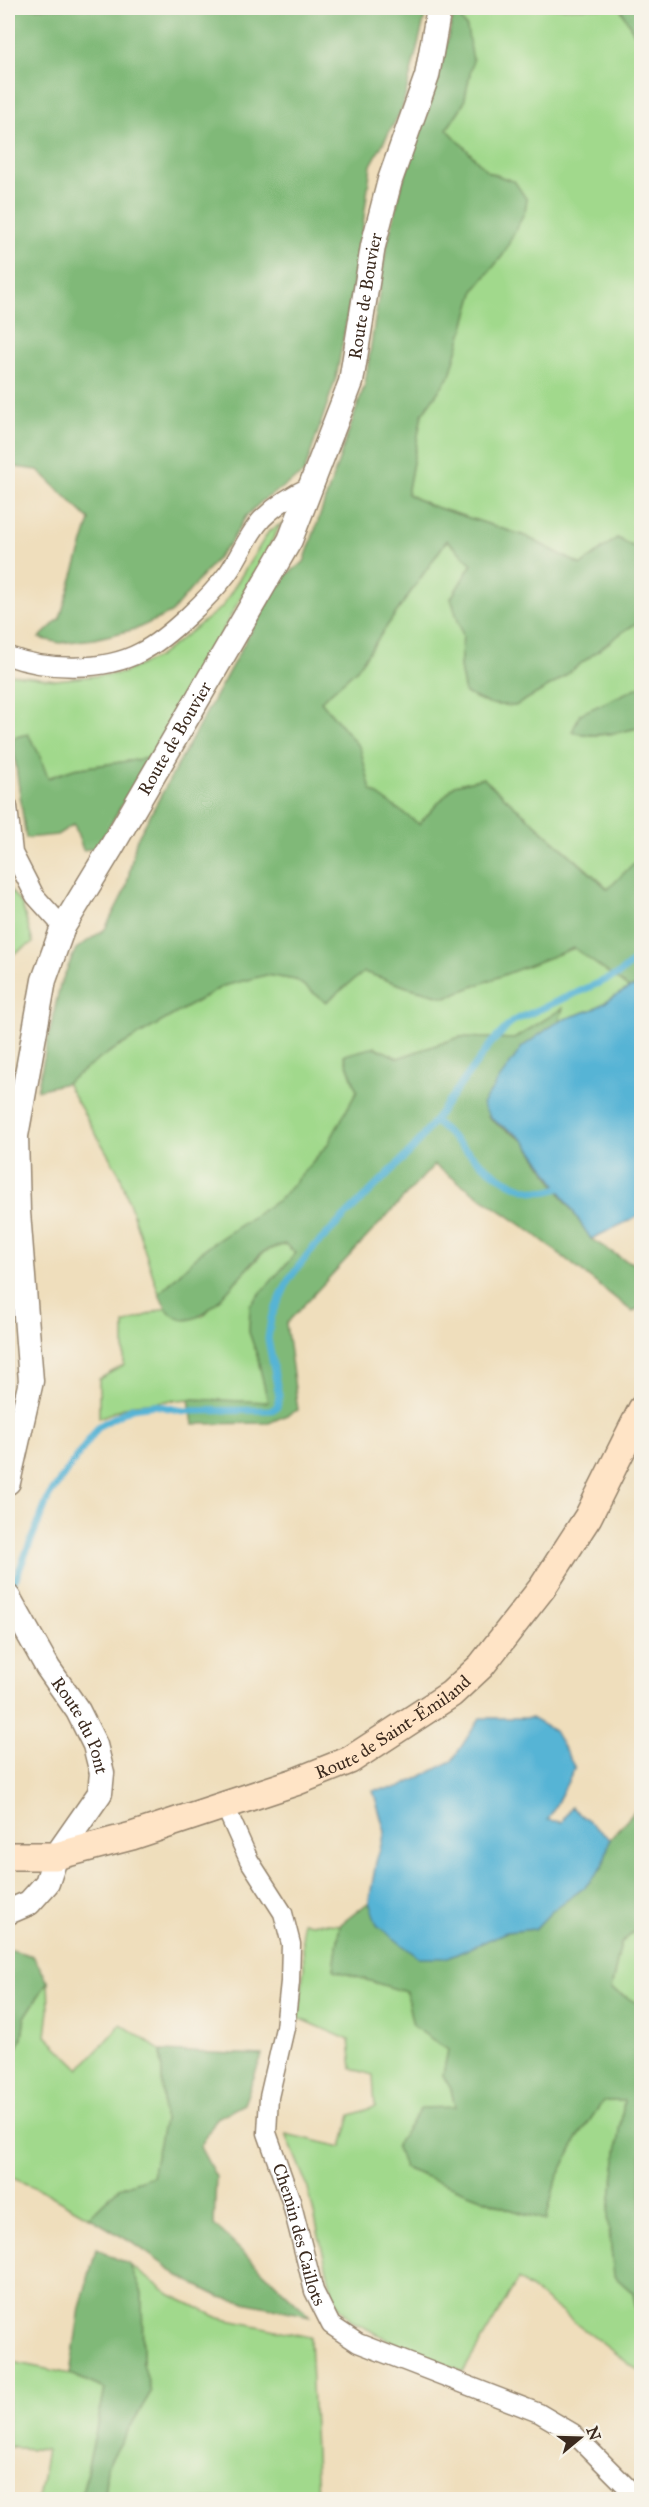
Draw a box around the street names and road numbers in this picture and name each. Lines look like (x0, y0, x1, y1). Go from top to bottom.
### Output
street label: Route de Bouvier (344, 230, 387, 361)
street label: Route de Bouvier (133, 677, 216, 799)
street label: Route de Saint-Émiland (312, 1670, 475, 1784)
street label: Route du Pont (46, 1672, 113, 1777)
street label: Chemin des Caillots (268, 2160, 331, 2309)

